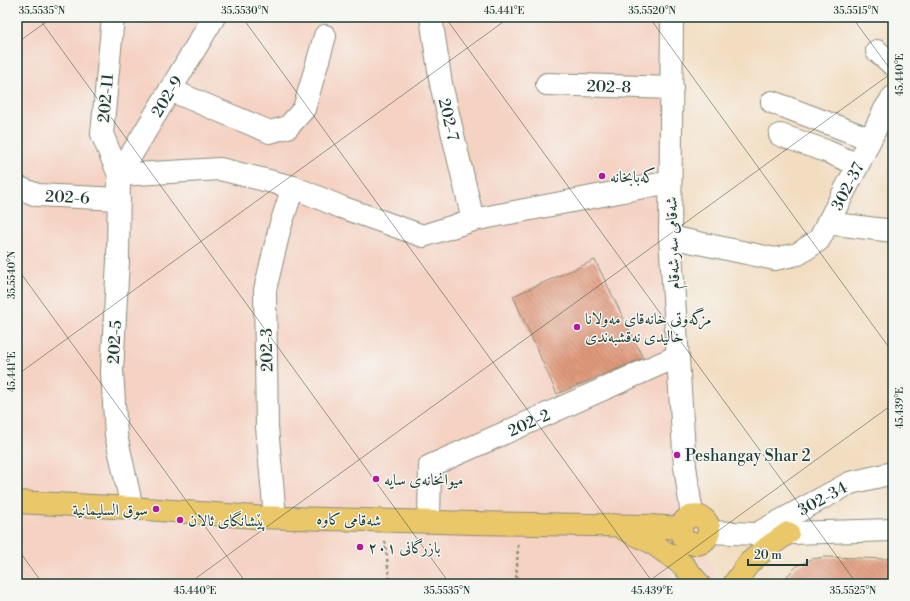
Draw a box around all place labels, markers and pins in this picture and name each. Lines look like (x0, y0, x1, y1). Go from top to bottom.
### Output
place label: کەبابخانە (610, 167, 656, 187)
marker: کەبابخانە (597, 171, 607, 181)
place label: مزگەوتی خانەقای مەولانا خالیدی نەقشبەندی (585, 307, 711, 347)
marker: مزگەوتی خانەقای مەولانا خالیدی نەقشبەندی (572, 322, 582, 332)
place label: Peshangay Shar 2 (685, 446, 811, 466)
marker: Peshangay Shar 2 (672, 450, 682, 460)
place label: میوانخانەی سایە (384, 470, 464, 490)
marker: میوانخانەی سایە (371, 474, 381, 484)
place label: سوق السليمانية (72, 500, 148, 520)
marker: سوق السليمانية (151, 504, 161, 514)
place label: پێشانگای ئالان (188, 510, 266, 532)
marker: پێشانگای ئالان (175, 515, 185, 525)
place label: بازرگانی ٢٠١ (368, 538, 441, 558)
marker: بازرگانی ٢٠١ (355, 542, 365, 552)

